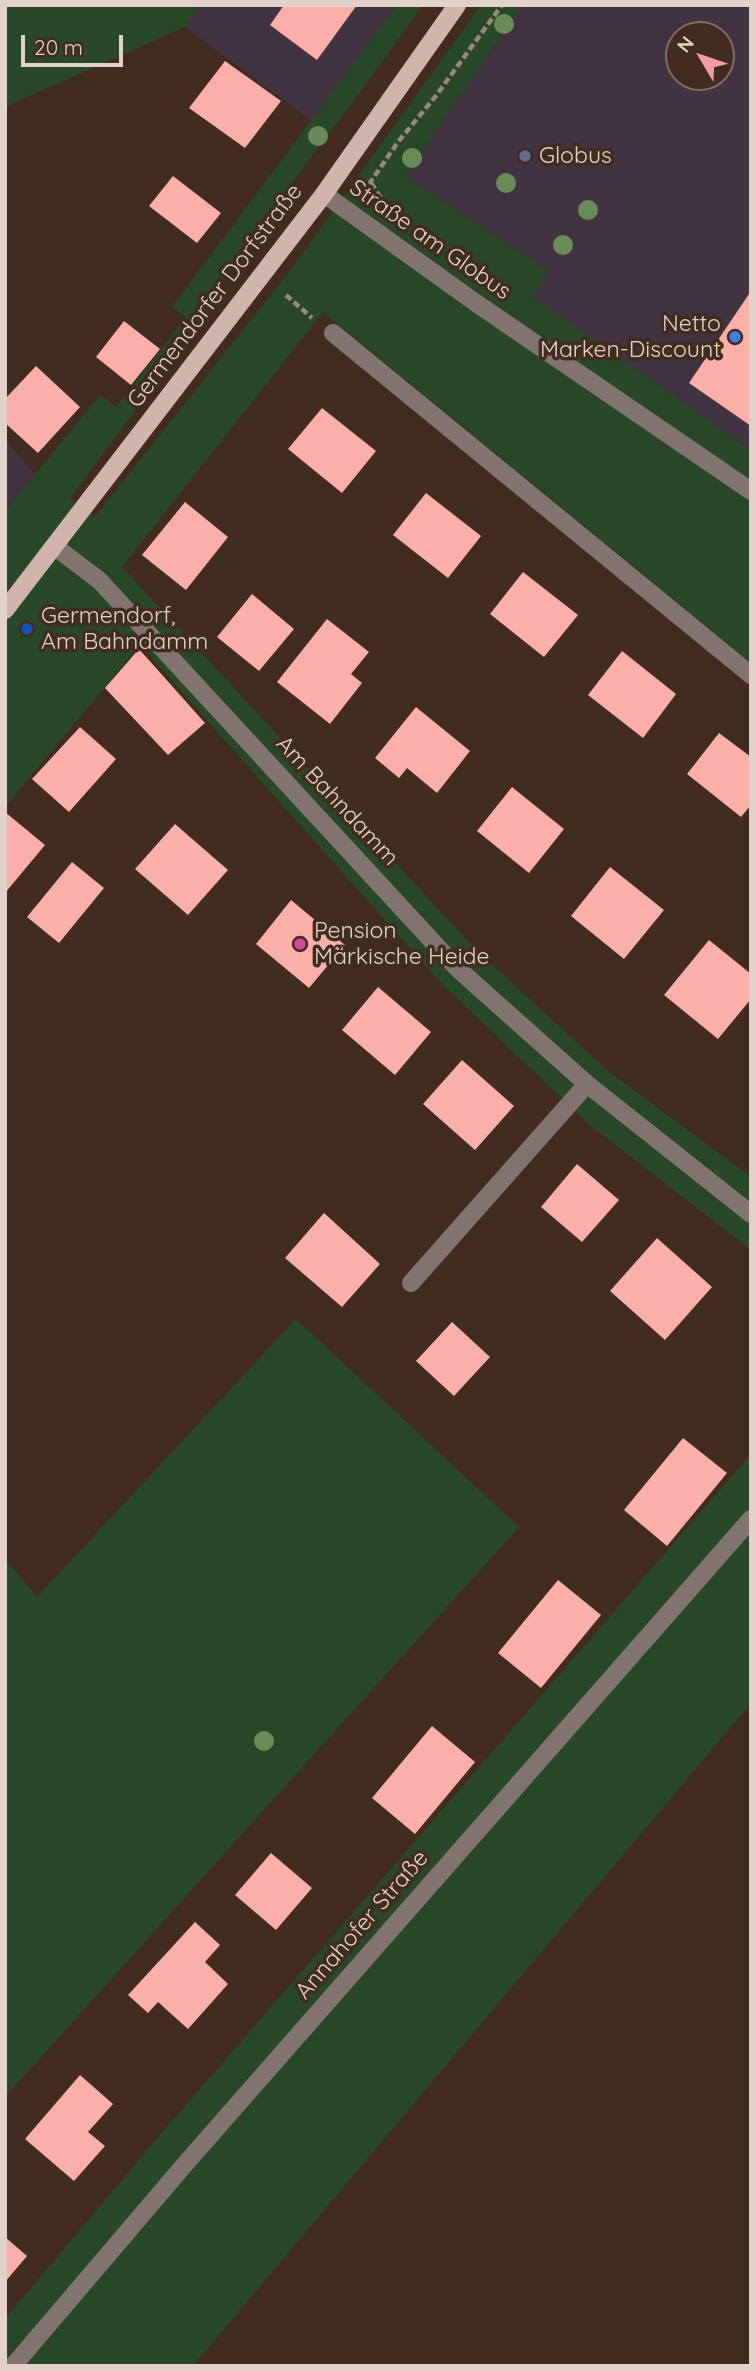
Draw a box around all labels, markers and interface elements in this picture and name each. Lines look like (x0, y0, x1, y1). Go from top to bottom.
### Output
scale bar (24, 21, 126, 65)
north arrow (665, 21, 735, 91)
text: N (672, 31, 699, 57)
text: 20 m (34, 34, 83, 60)
place label: Globus (539, 142, 612, 170)
marker: Globus (517, 148, 533, 164)
street label: Straße am Globus (344, 174, 516, 306)
street label: Germendorfer Dorfstraße (122, 179, 308, 413)
place label: Netto Marken-Discount (540, 310, 721, 364)
marker: Netto Marken-Discount (727, 329, 743, 345)
place label: Germendorf, Am Bahndamm (41, 602, 208, 656)
marker: Germendorf, Am Bahndamm (19, 621, 35, 637)
street label: Am Bahndamm (270, 730, 404, 872)
place label: Pension Märkische Heide (314, 917, 489, 971)
marker: Pension Märkische Heide (292, 936, 308, 952)
street label: Annahofer Straße (290, 1845, 434, 2005)

